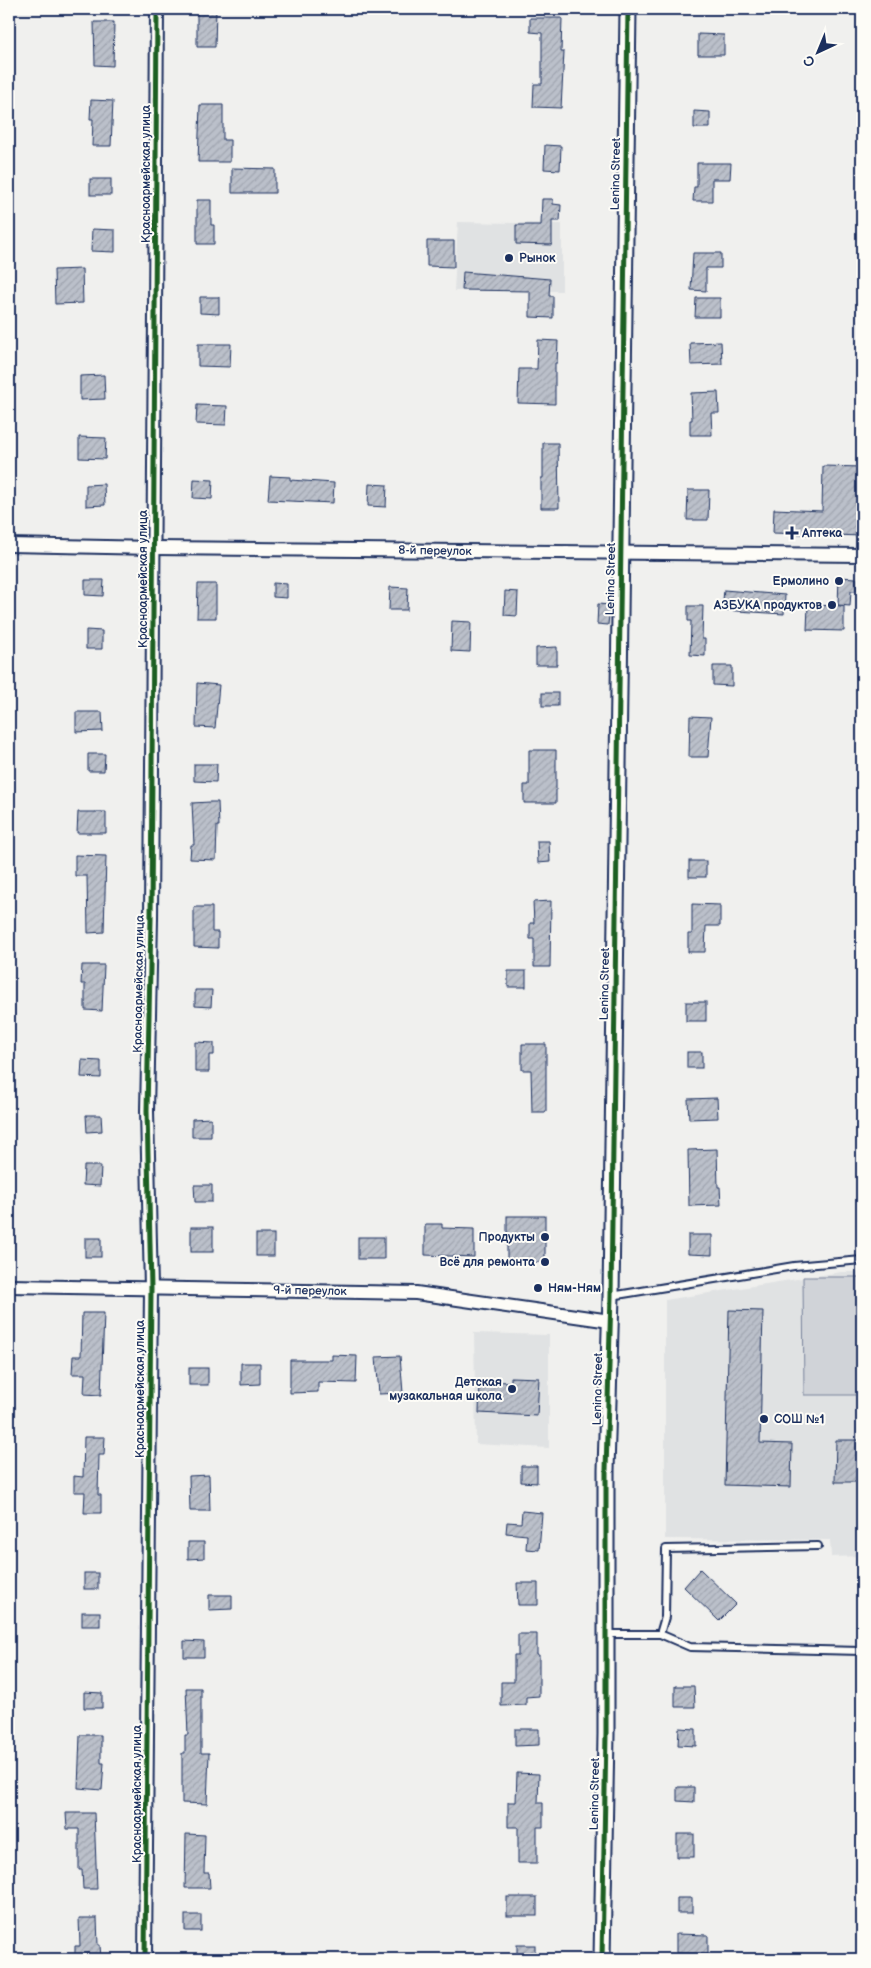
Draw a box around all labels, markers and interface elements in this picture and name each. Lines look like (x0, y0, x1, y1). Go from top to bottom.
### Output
north arrow (794, 28, 844, 78)
text: С (800, 51, 819, 70)
street label: Красноармейская улица (139, 105, 154, 243)
street label: Lenina Street (608, 137, 624, 211)
place label: Рынок (519, 251, 556, 266)
marker: Рынок (503, 252, 515, 264)
street label: Красноармейская улица (136, 510, 151, 648)
place label: Аптека (801, 526, 843, 541)
marker: Аптека (786, 527, 798, 539)
street label: Lenina Street (603, 542, 619, 616)
street label: 8-й переулок (398, 543, 473, 559)
place label: Ермолино (773, 574, 829, 589)
marker: Ермолино (833, 575, 845, 587)
place label: АЗБУКА продуктов (713, 598, 822, 613)
marker: АЗБУКА продуктов (826, 599, 838, 611)
street label: Красноармейская улица (130, 915, 148, 1053)
street label: Lenina Street (597, 947, 613, 1021)
place label: Продукты (478, 1230, 535, 1245)
marker: Продукты (539, 1231, 551, 1243)
place label: Всё для ремонта (440, 1255, 536, 1270)
marker: Всё для ремонта (539, 1256, 551, 1268)
place label: Ням-Ням (548, 1281, 601, 1296)
marker: Ням-Ням (532, 1282, 544, 1294)
street label: 9-й переулок (273, 1283, 347, 1299)
street label: Красноармейская улица (133, 1320, 148, 1458)
street label: Lenina Street (590, 1352, 606, 1426)
place label: Детская музакальная школа (389, 1375, 503, 1404)
marker: Детская музакальная школа (506, 1383, 518, 1395)
place label: СОШ №1 (774, 1412, 825, 1427)
marker: СОШ №1 (758, 1413, 770, 1425)
street label: Красноармейская улица (130, 1725, 145, 1863)
street label: Lenina Street (587, 1757, 603, 1831)

